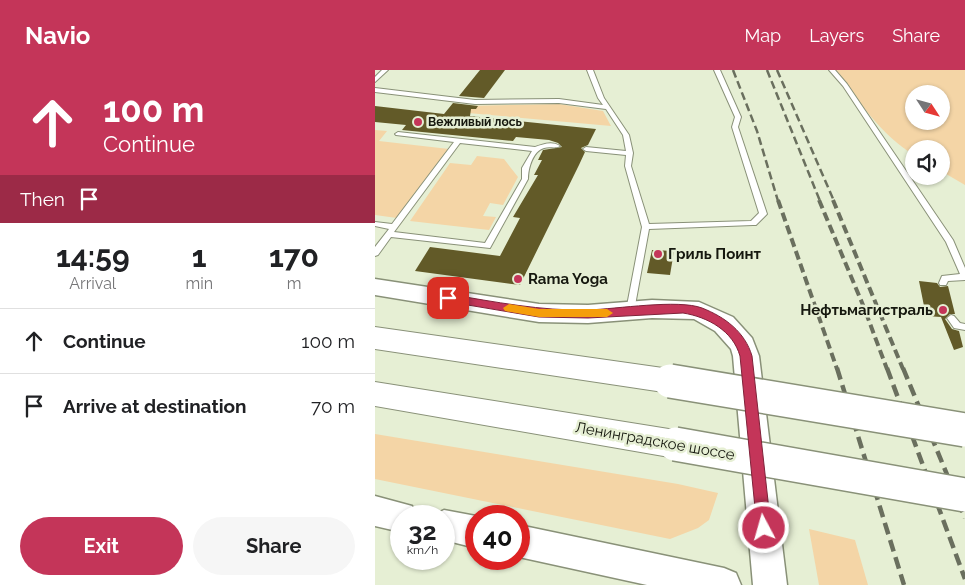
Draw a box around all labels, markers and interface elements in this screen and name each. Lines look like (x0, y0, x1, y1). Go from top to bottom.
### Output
text: Navio (25, 21, 90, 50)
text: Map (745, 25, 781, 46)
text: Layers (809, 25, 864, 46)
text: Share (892, 25, 940, 46)
north arrow (905, 85, 950, 130)
map controls (905, 85, 950, 185)
text: 100 m (103, 89, 204, 130)
icon: ahead (20, 90, 85, 155)
place label: Вежливый лось (428, 115, 522, 129)
marker: Вежливый лось (412, 116, 424, 128)
text: Continue (103, 131, 195, 157)
button: sound (905, 140, 950, 185)
icon: arrive (75, 185, 103, 213)
text: Then (20, 188, 65, 210)
text: 14:59 (56, 239, 130, 274)
text: 1 (192, 239, 207, 274)
text: 170 (269, 239, 319, 274)
place label: Гриль Поинт (668, 245, 761, 263)
marker: Гриль Поинт (652, 248, 664, 260)
place label: Rama Yoga (528, 270, 608, 288)
marker: Rama Yoga (512, 273, 524, 285)
text: Arrival (69, 274, 116, 293)
text: min (186, 274, 213, 293)
text: m (287, 274, 301, 293)
pin (427, 277, 469, 319)
icon: arrive (434, 284, 462, 312)
place label: Нефтьмагистраль (800, 301, 933, 319)
marker: Нефтьмагистраль (937, 304, 949, 316)
icon: ahead (20, 327, 48, 355)
text: Continue (63, 330, 146, 352)
text: 100 m (301, 330, 355, 352)
icon: arrive (20, 392, 48, 420)
text: Arrive at destination (63, 395, 247, 417)
text: 70 m (311, 395, 355, 417)
street label: Ленинградское шоссе (574, 418, 736, 464)
position arrow (737, 501, 789, 553)
speed limit sign: 40 (465, 505, 530, 570)
text: 32 (408, 516, 437, 546)
button: Exit (20, 517, 183, 575)
button: Share (193, 517, 355, 575)
text: km/h (407, 543, 438, 557)

